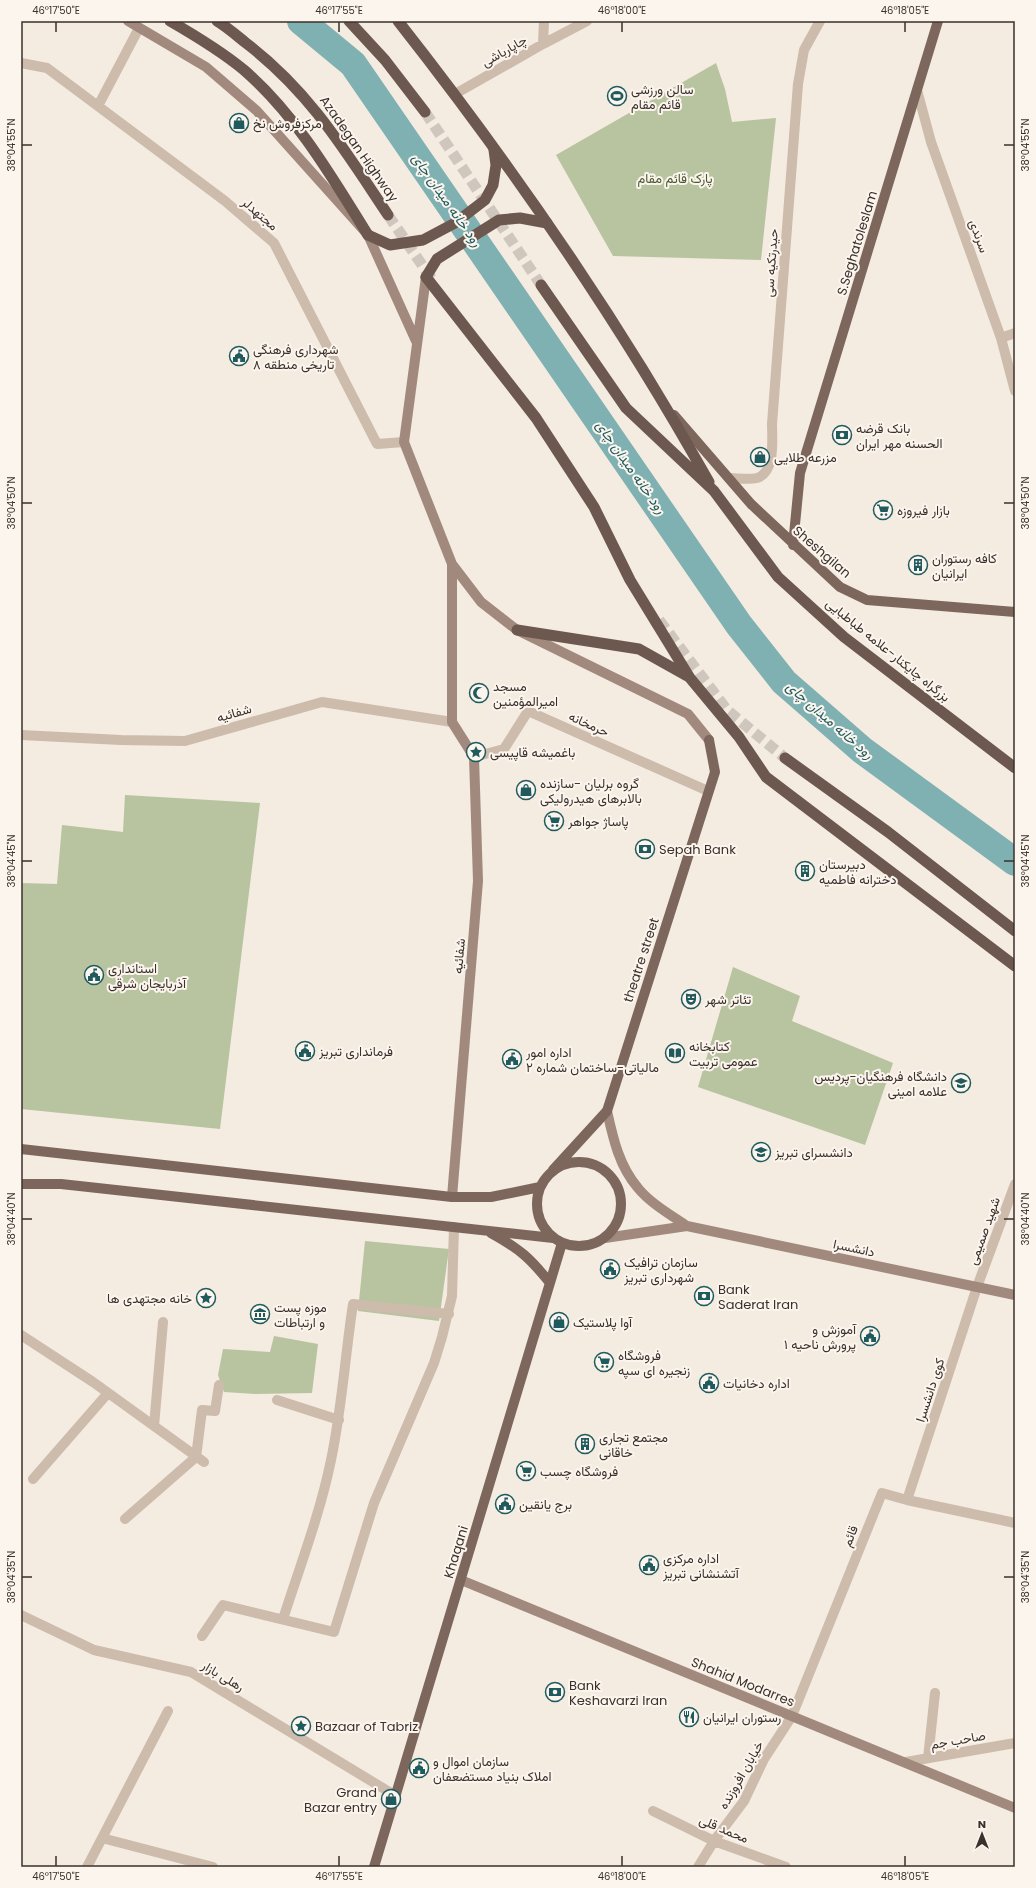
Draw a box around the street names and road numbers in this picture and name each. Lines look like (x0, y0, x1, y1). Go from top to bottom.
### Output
street label: چاپارباشی (478, 30, 530, 72)
street label: Azadegan Highway (315, 92, 403, 207)
street label: S.Seghatoleslam (832, 188, 882, 298)
street label: مجتهدلر (237, 192, 282, 235)
street label: سرندی (964, 217, 994, 255)
street label: حیدرتکیه سی (759, 228, 783, 298)
street label: Sheshgilan (789, 521, 855, 583)
street label: بزرگراه چایکنار-علامه طباطبایی (822, 594, 954, 706)
street label: شفائیه (214, 699, 254, 727)
street label: حرمخانه (566, 707, 612, 741)
street label: theatre street (618, 915, 664, 1005)
street label: شفائیه (448, 937, 470, 975)
street label: شهید صمیمی (963, 1194, 1005, 1268)
street label: دانشسرا (831, 1234, 877, 1262)
street label: کوی دانشسرا (911, 1355, 949, 1424)
street label: قائم (837, 1522, 863, 1550)
street label: Khaqani (439, 1523, 473, 1581)
street label: Shahid Modarres (688, 1653, 798, 1712)
street label: رهلی بازار (197, 1655, 248, 1696)
street label: صاحب جم (929, 1726, 987, 1754)
street label: خیابان افروزنده (714, 1737, 768, 1813)
street label: محمد قلی (696, 1810, 752, 1848)

